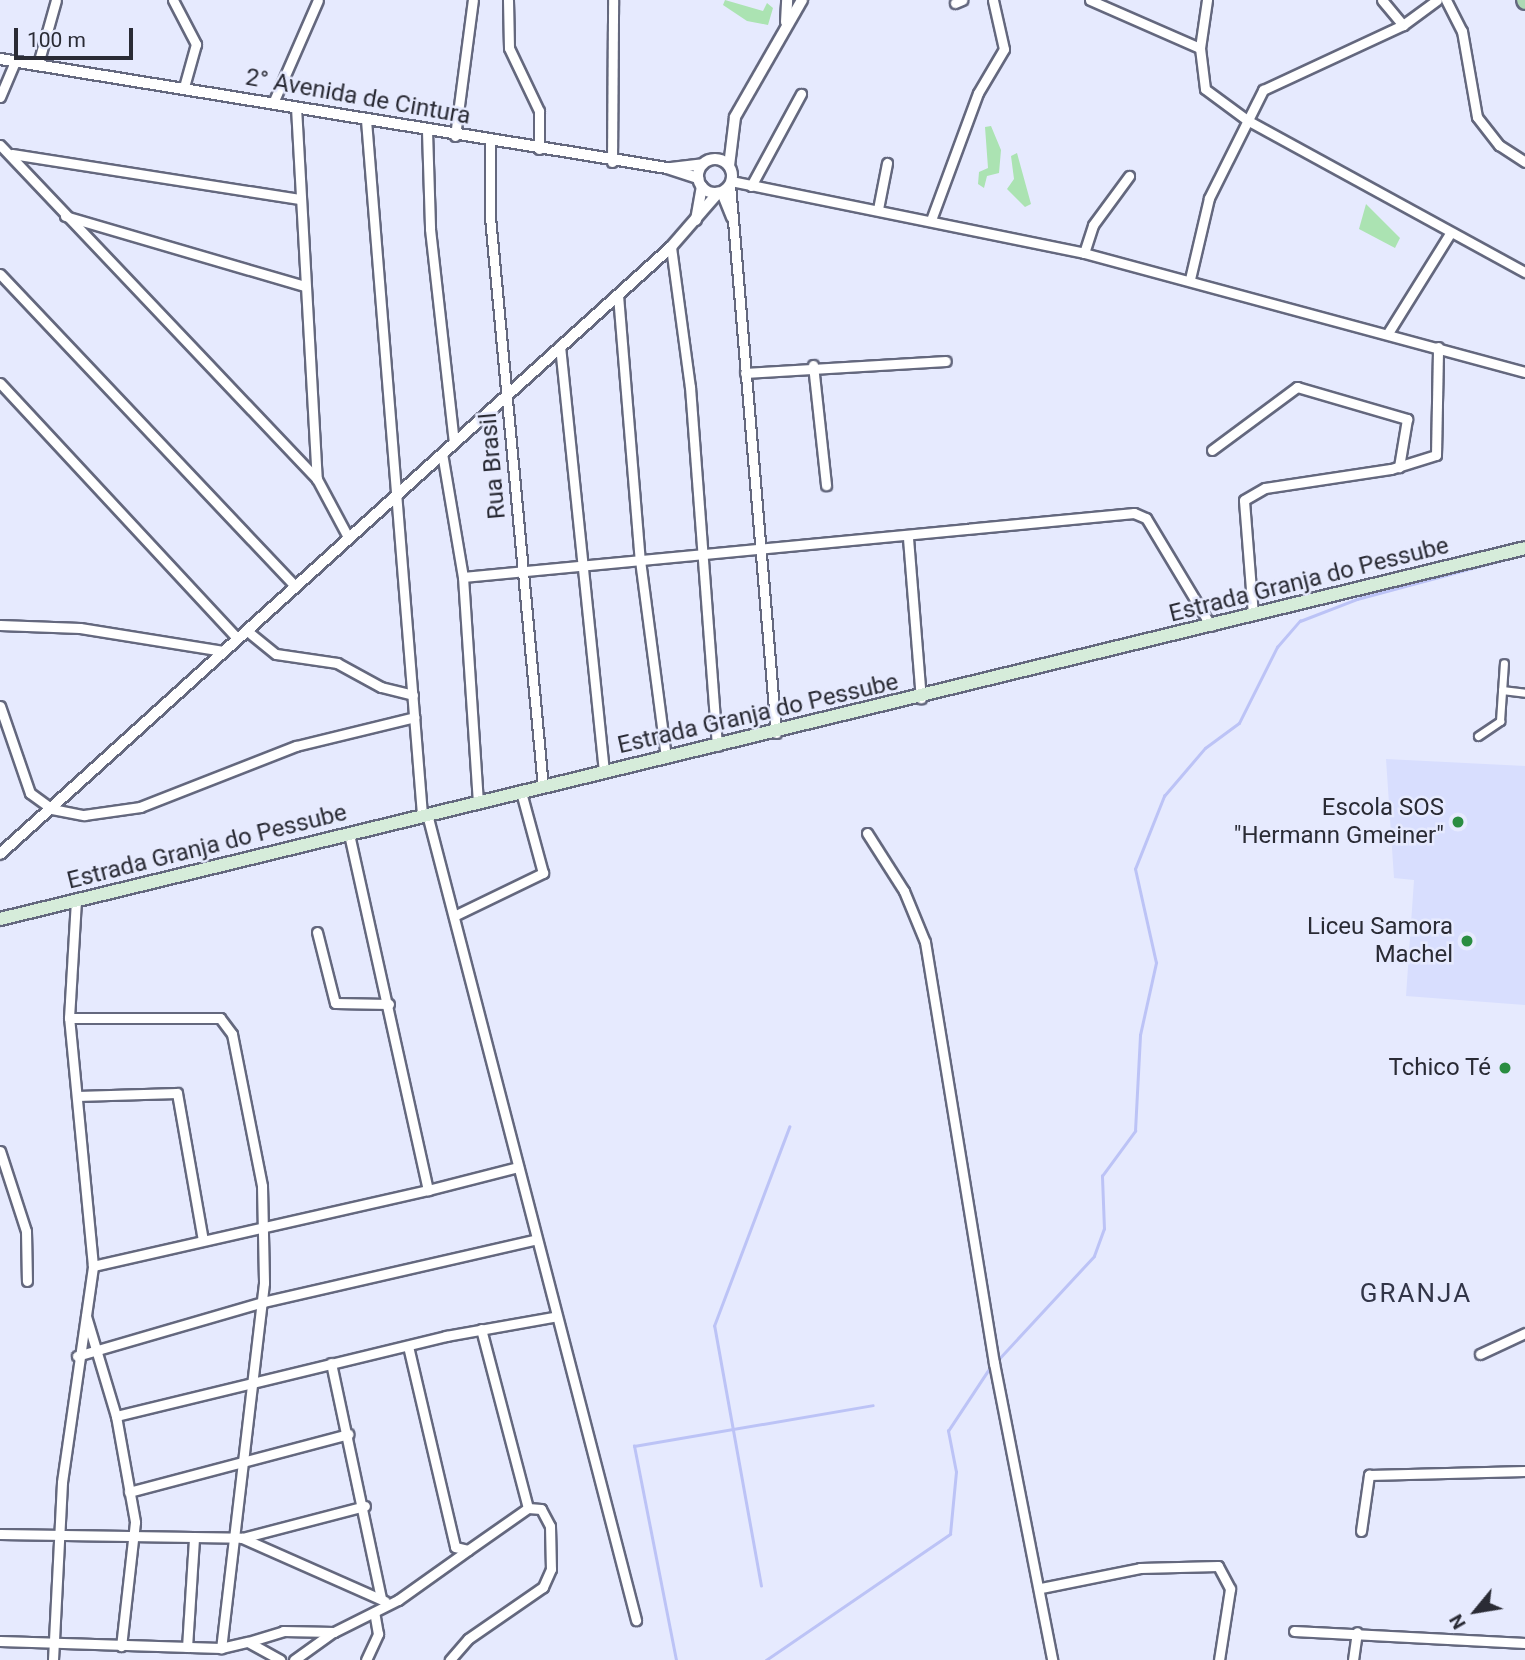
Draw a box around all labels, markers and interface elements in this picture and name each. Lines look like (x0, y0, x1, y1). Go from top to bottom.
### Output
scale bar (18, 14, 136, 58)
text: 100 m (27, 28, 86, 52)
street label: 2° Avenida de Cintura (243, 63, 473, 131)
street label: Rua Brasil (474, 412, 512, 520)
street label: Estrada Granja do Pessube (1166, 531, 1452, 629)
street label: Estrada Granja do Pessube (615, 668, 901, 760)
place label: Escola SOS "Hermann Gmeiner" (1234, 794, 1444, 850)
street label: Estrada Granja do Pessube (64, 798, 350, 896)
marker: Escola SOS "Hermann Gmeiner" (1450, 814, 1466, 830)
place label: Liceu Samora Machel (1307, 913, 1453, 969)
marker: Liceu Samora Machel (1459, 933, 1475, 949)
place label: Tchico Té (1388, 1054, 1491, 1082)
marker: Tchico Té (1497, 1060, 1513, 1076)
district label: GRANJA (1361, 1278, 1471, 1310)
north arrow (1441, 1576, 1511, 1646)
text: N (1444, 1610, 1471, 1633)

